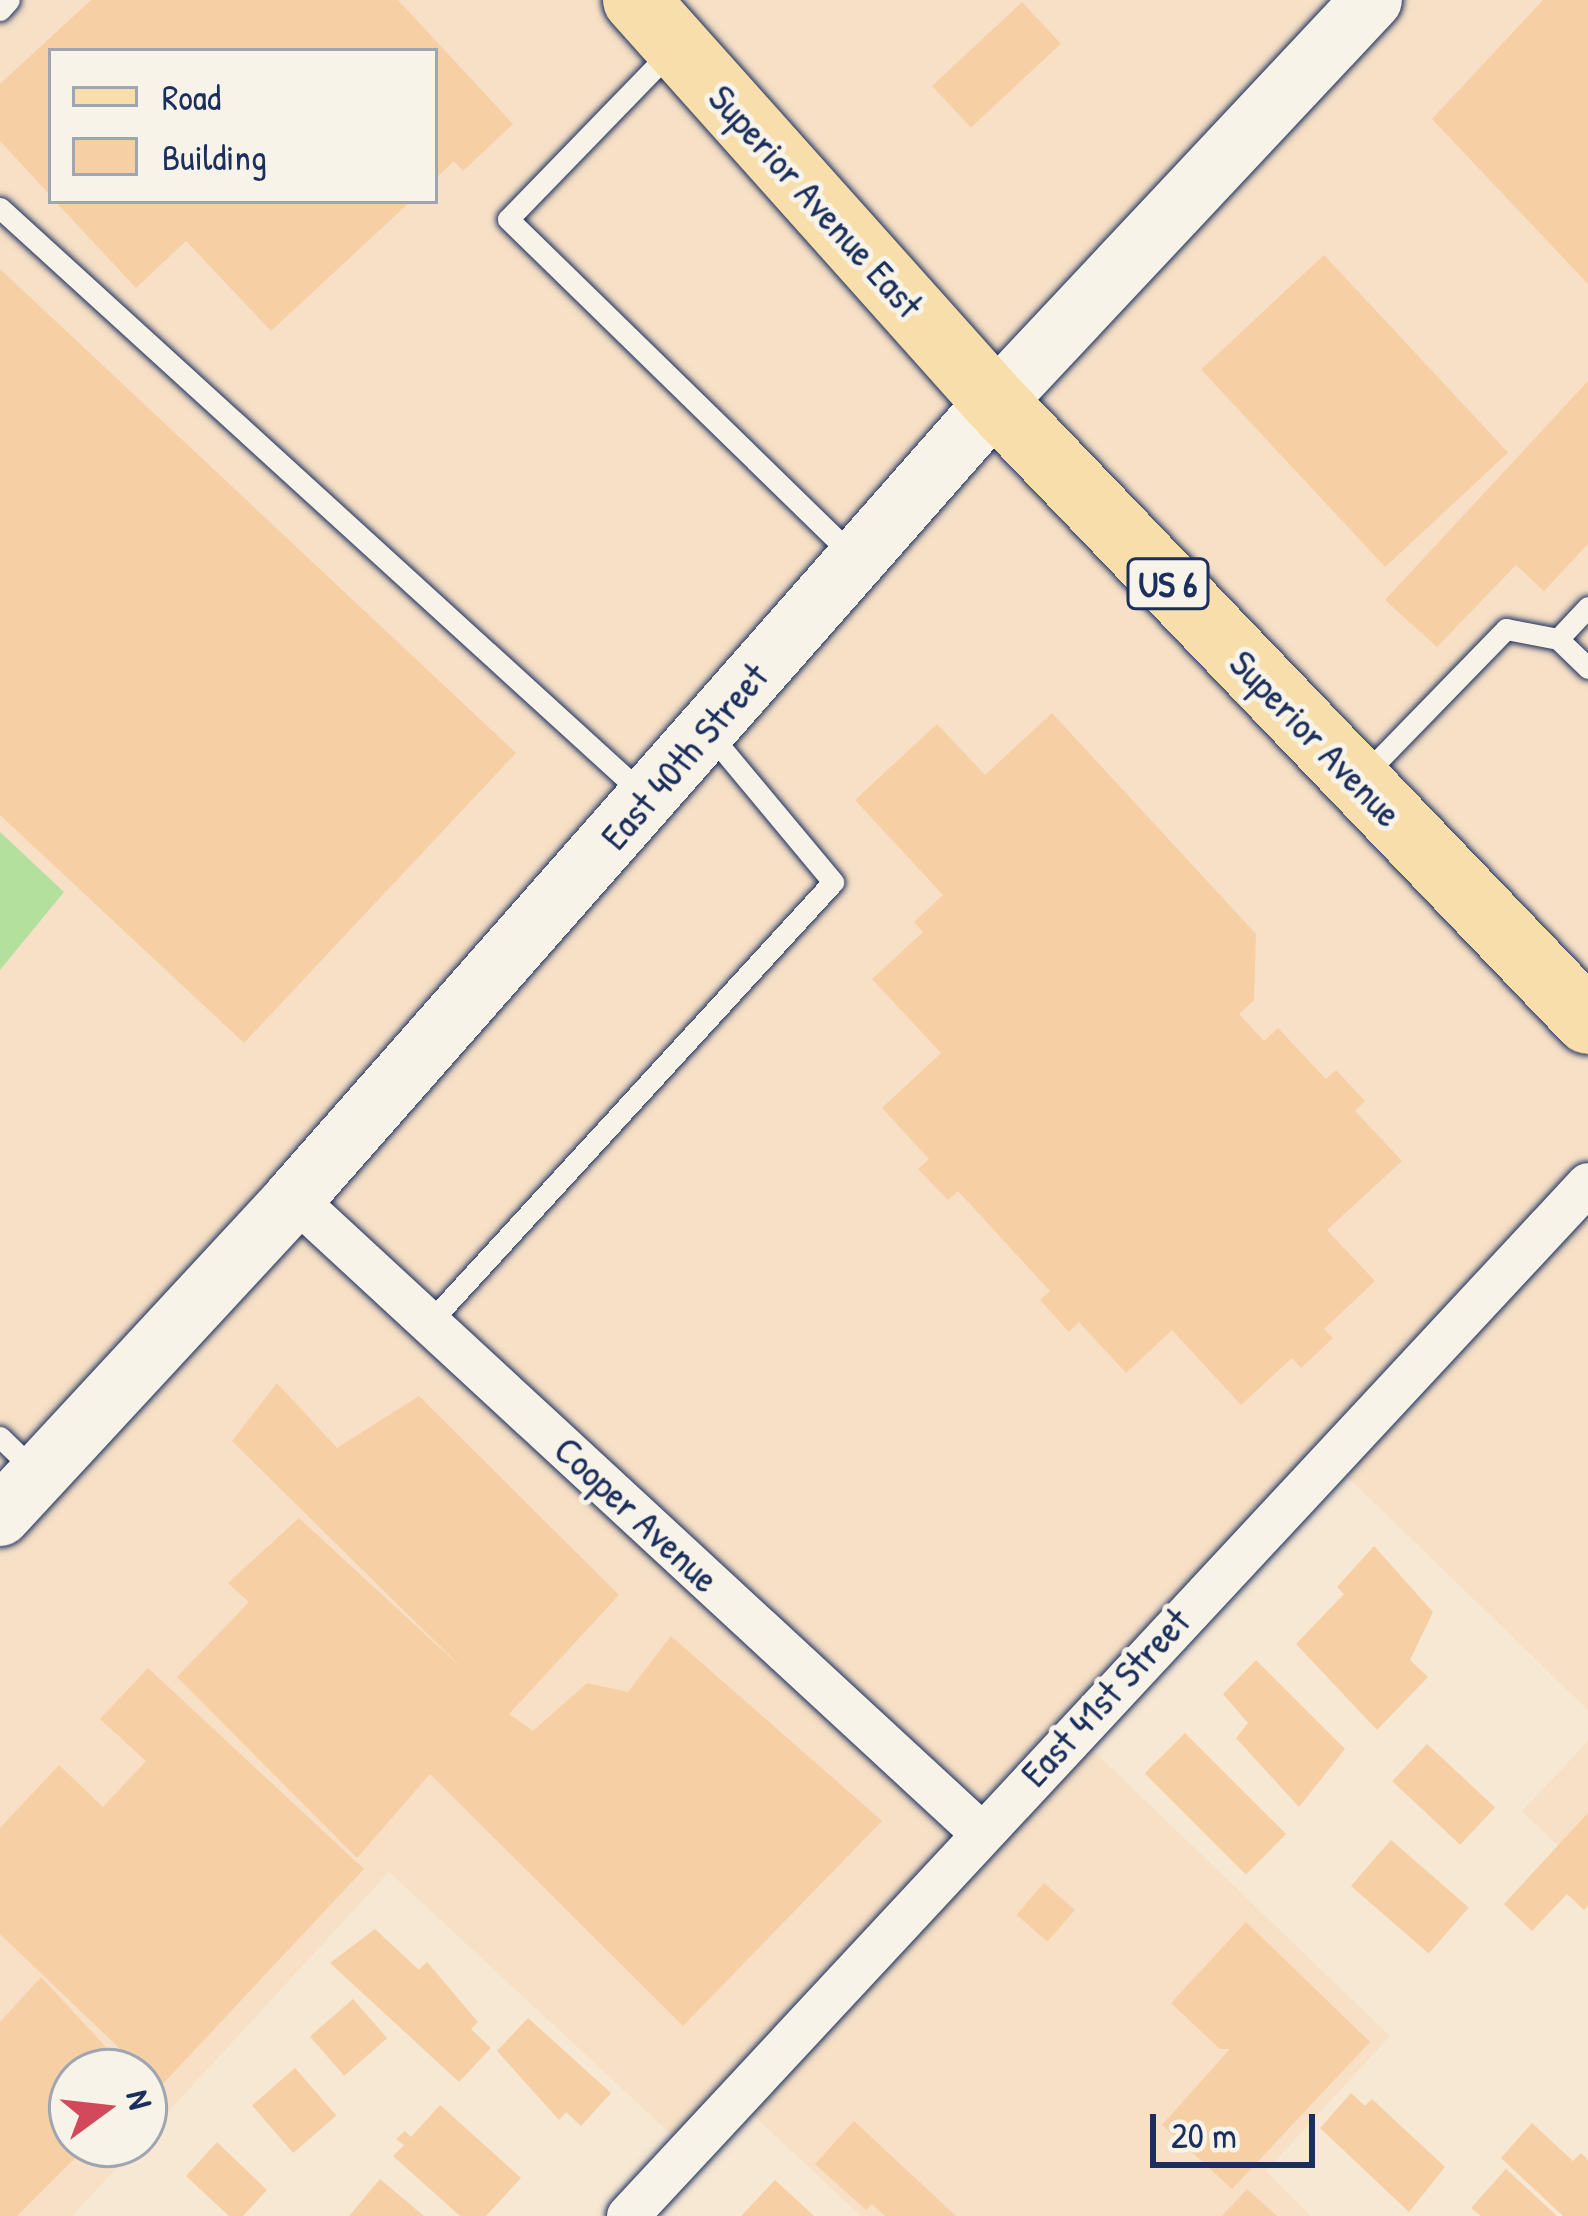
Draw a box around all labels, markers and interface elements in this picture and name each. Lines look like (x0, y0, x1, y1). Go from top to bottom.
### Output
legend (48, 48, 438, 204)
text: Road (162, 72, 221, 121)
street label: Superior Avenue East (699, 75, 933, 327)
text: Building (162, 132, 267, 181)
road number: US 6 (1126, 554, 1210, 614)
street label: Superior Avenue (1220, 640, 1412, 836)
street label: East 40th Street (590, 653, 778, 859)
street label: Cooper Avenue (545, 1426, 729, 1602)
street label: East 41st Street (1011, 1598, 1199, 1796)
north arrow (48, 2048, 168, 2168)
text: N (116, 2085, 163, 2114)
scale bar (1156, 2090, 1321, 2164)
text: 20 m (1171, 2110, 1237, 2159)

